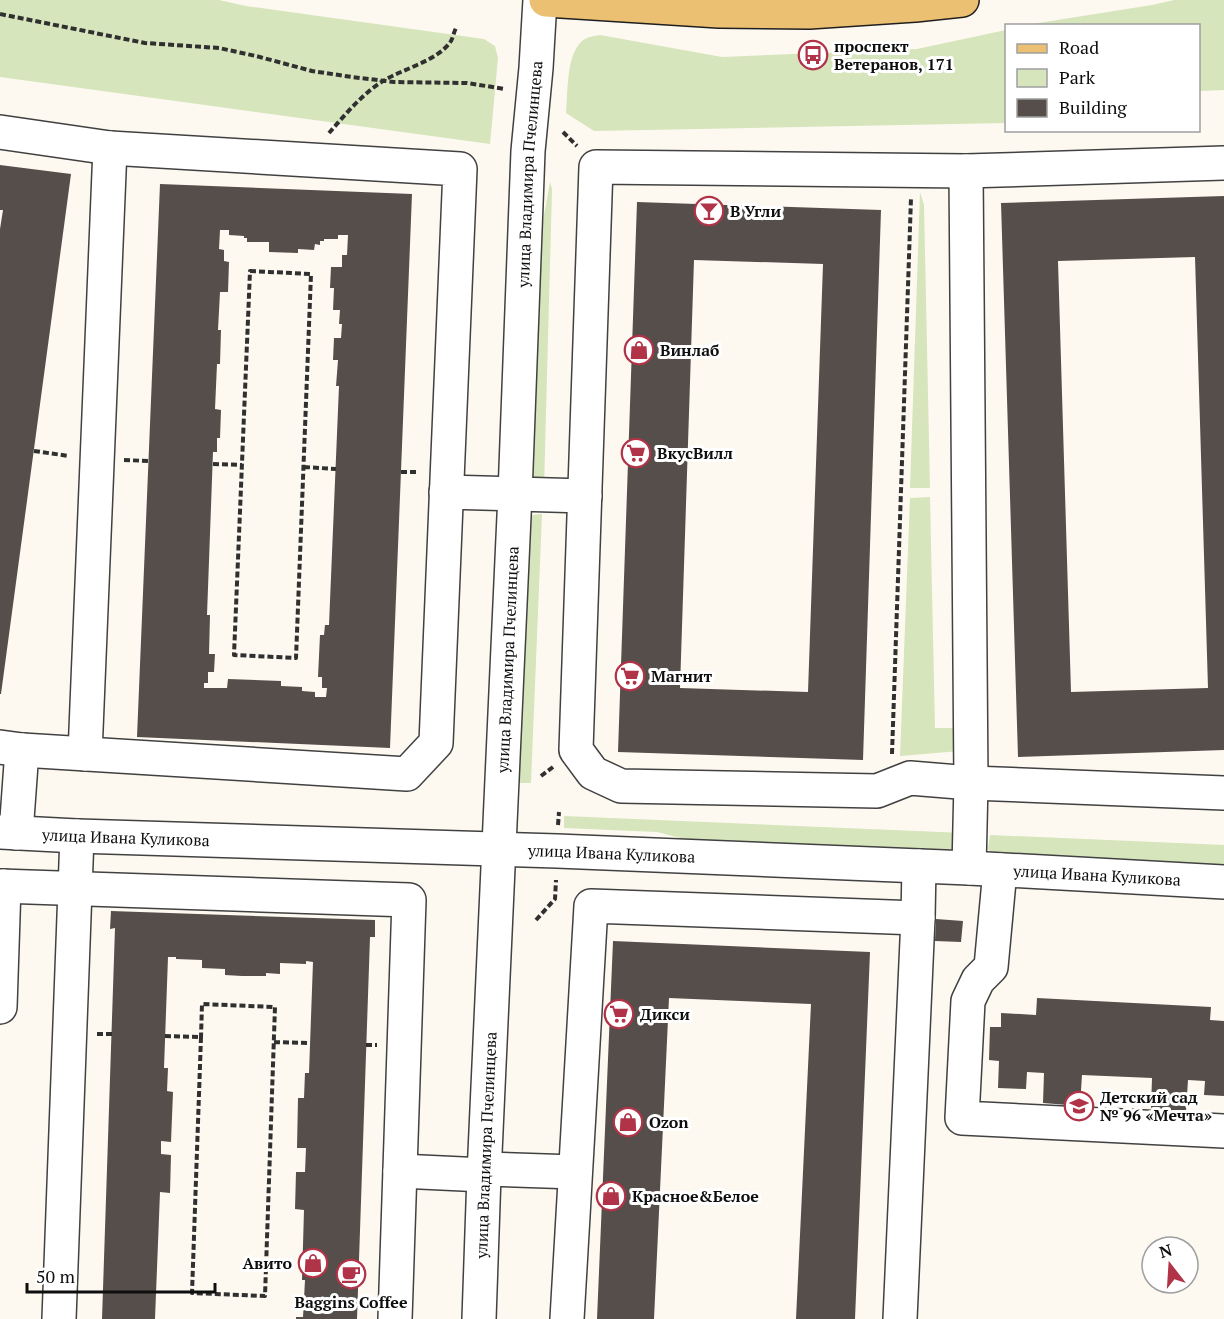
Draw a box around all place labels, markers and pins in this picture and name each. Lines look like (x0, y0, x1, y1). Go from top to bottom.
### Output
place label: проспект Ветеранов, 171 (834, 35, 954, 75)
bus stop icon: проспект Ветеранов, 171 (797, 39, 829, 71)
bar icon: В Угли (693, 195, 725, 227)
place label: В Угли (730, 200, 781, 222)
shop icon: Винлаб (623, 334, 655, 366)
place label: Винлаб (660, 339, 719, 361)
supermarket icon: ВкусВилл (620, 437, 652, 469)
place label: ВкусВилл (657, 442, 733, 464)
supermarket icon: Магнит (614, 660, 646, 692)
place label: Магнит (651, 665, 713, 687)
supermarket icon: Дикси (603, 998, 635, 1030)
place label: Дикси (640, 1003, 690, 1025)
place label: Детский сад № 96 «Мечта» (1100, 1086, 1212, 1126)
school or university icon: Детский сад № 96 «Мечта» (1063, 1090, 1095, 1122)
shop icon: Ozon (612, 1106, 644, 1138)
place label: Ozon (649, 1111, 689, 1133)
shop icon: Красное&Белое (595, 1180, 627, 1212)
place label: Красное&Белое (632, 1185, 759, 1207)
shop icon: Авито (297, 1247, 329, 1279)
place label: Авито (242, 1252, 292, 1274)
cafe icon: Baggins Coffee (335, 1258, 367, 1290)
place label: Baggins Coffee (295, 1291, 408, 1313)

